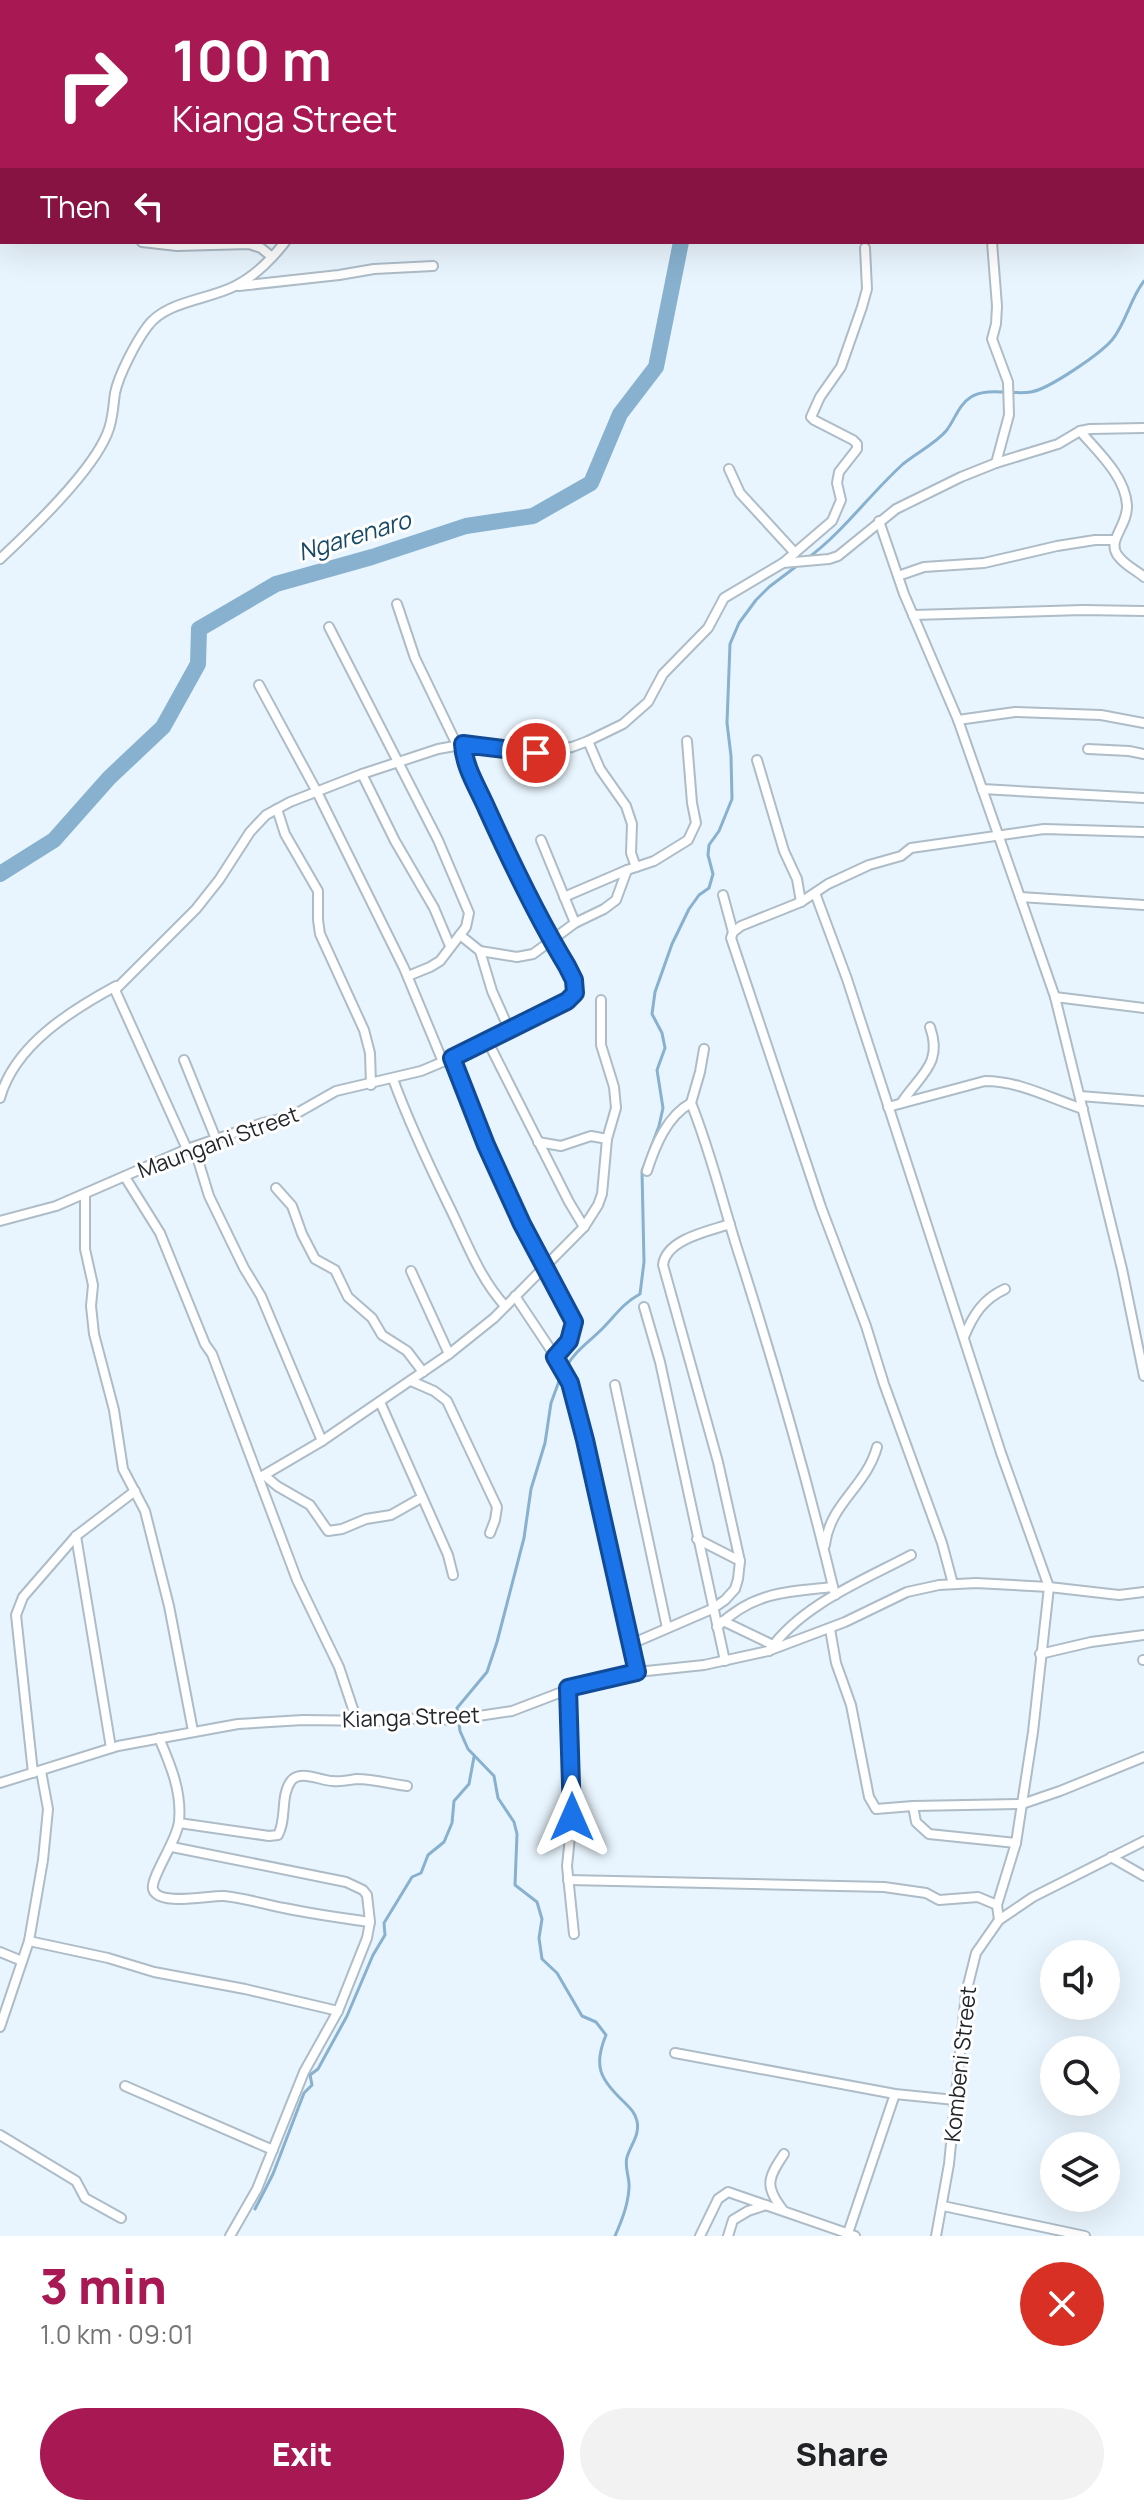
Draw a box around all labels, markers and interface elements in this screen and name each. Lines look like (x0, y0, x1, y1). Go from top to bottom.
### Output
text: 100 m (172, 21, 332, 98)
icon: right (40, 32, 144, 136)
text: Kianga Street (172, 94, 397, 143)
icon: left (127, 184, 171, 228)
text: Then (40, 186, 111, 227)
water label: Ngarenaro (294, 502, 416, 568)
pin (502, 719, 570, 787)
icon: arrive (514, 731, 558, 775)
street label: Maungani Street (133, 1099, 303, 1185)
street label: Kianga Street (342, 1700, 481, 1734)
position arrow (530, 1775, 614, 1859)
map controls (1040, 1940, 1120, 2212)
button: sound (1040, 1940, 1120, 2020)
street label: Kombeni Street (937, 1984, 983, 2143)
button: search (1040, 2036, 1120, 2116)
button: layers (1040, 2132, 1120, 2212)
text: 3 min (40, 2253, 167, 2318)
button: close (1020, 2262, 1104, 2346)
text: 1.0 km · 09:01 (40, 2316, 194, 2352)
button: Exit (40, 2408, 564, 2500)
button: Share (580, 2408, 1104, 2500)

